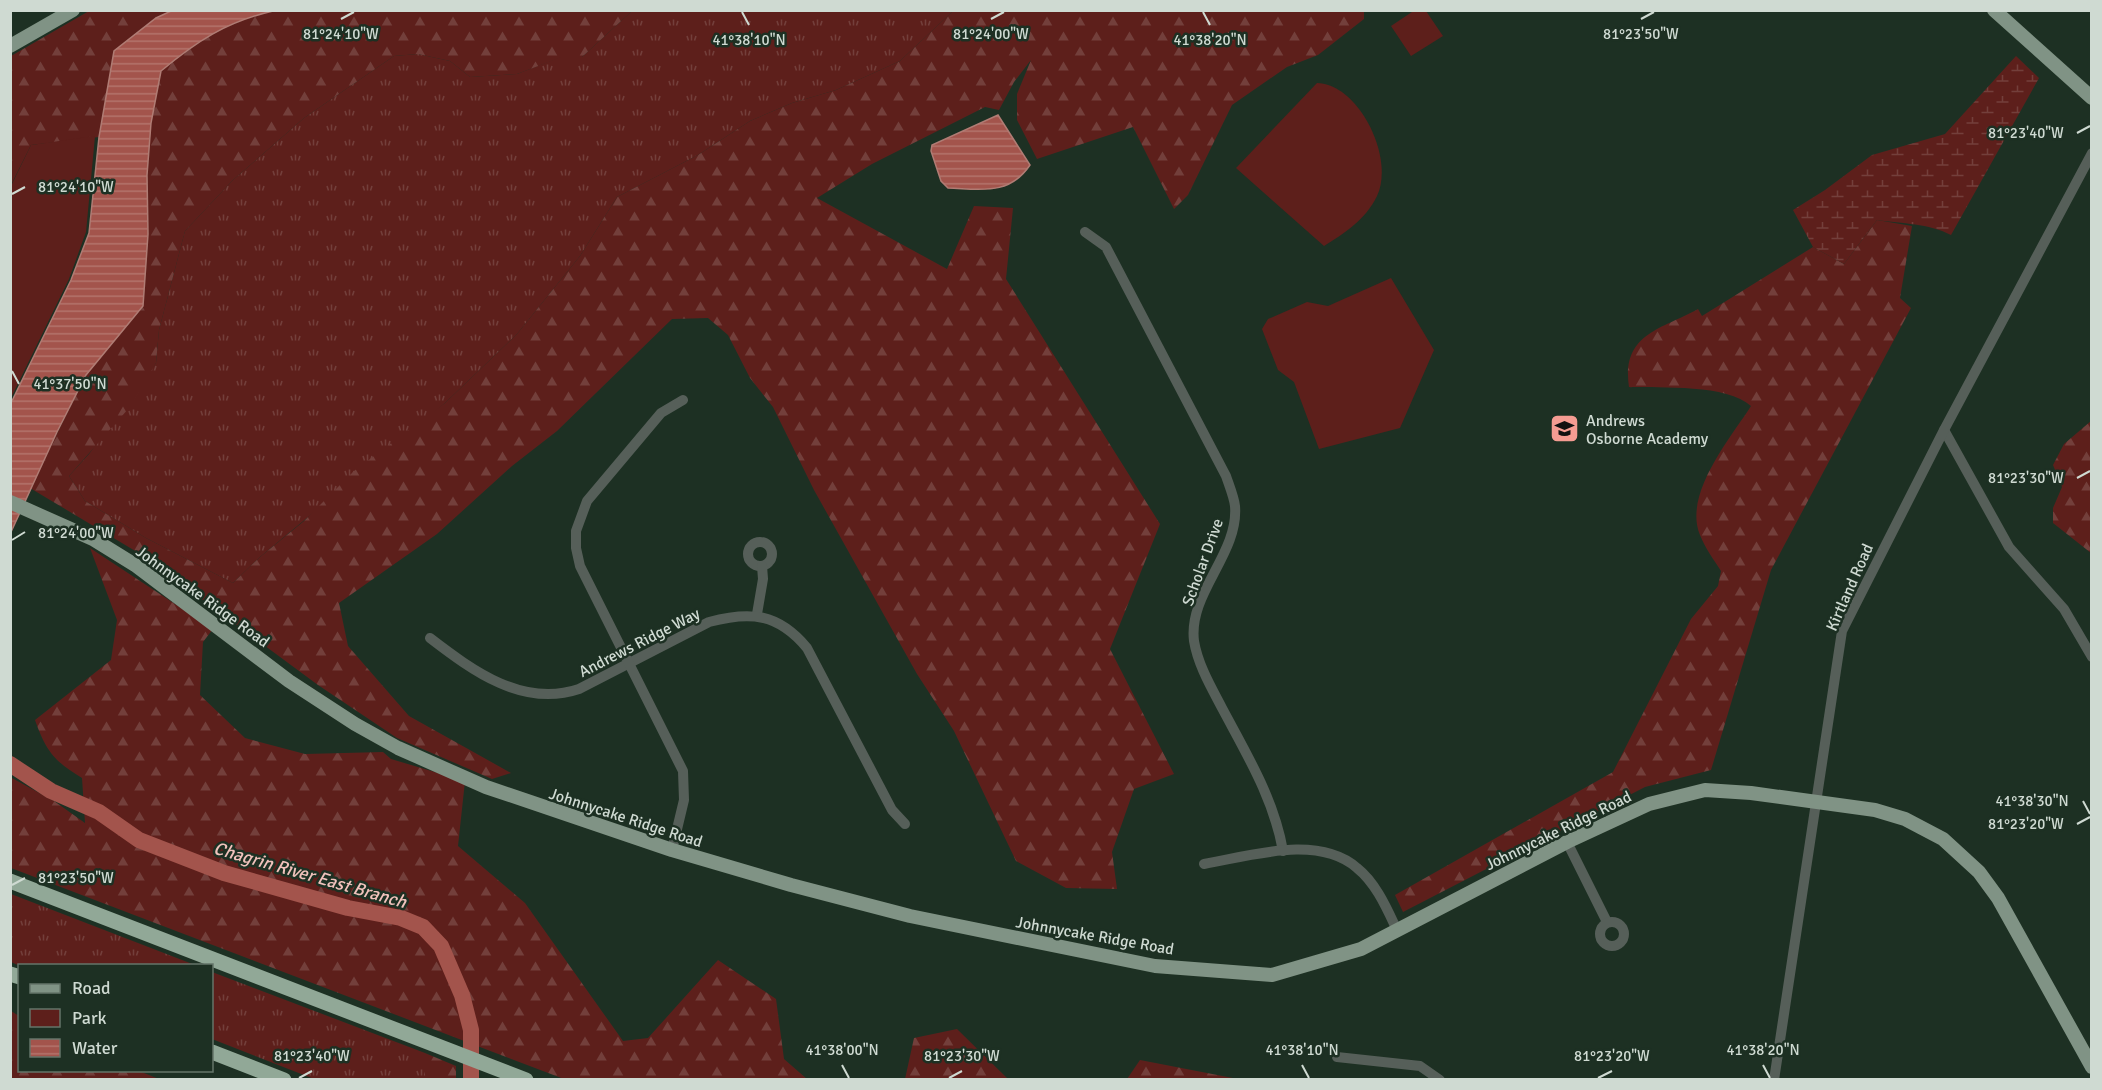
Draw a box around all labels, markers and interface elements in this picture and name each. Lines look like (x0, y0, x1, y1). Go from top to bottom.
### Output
text: 81°24'10"W (303, 25, 379, 43)
text: 81°24'00"W (953, 25, 1029, 43)
text: 81°23'50"W (1603, 25, 1679, 43)
text: 41°38'10"N (712, 31, 786, 49)
text: 41°38'20"N (1173, 31, 1247, 49)
text: 81°23'40"W (1988, 124, 2064, 142)
text: 81°24'10"W (38, 178, 114, 196)
text: 41°37'50"N (33, 375, 107, 393)
place label: Andrews Osborne Academy (1586, 411, 1709, 449)
school or university icon: Andrews Osborne Academy (1549, 413, 1581, 445)
text: 81°23'30"W (1988, 469, 2064, 487)
street label: Scholar Drive (1178, 516, 1228, 609)
text: 81°24'00"W (38, 524, 114, 542)
street label: Kirtland Road (1822, 541, 1878, 634)
street label: Johnnycake Ridge Road (132, 542, 273, 652)
street label: Andrews Ridge Way (576, 603, 704, 682)
street label: Johnnycake Ridge Road (546, 784, 705, 852)
street label: Johnnycake Ridge Road (1482, 787, 1635, 875)
text: 41°38'30"N (1995, 792, 2069, 810)
text: 81°23'20"W (1988, 815, 2064, 833)
water label: Chagrin River East Branch (211, 837, 410, 913)
text: 81°23'50"W (38, 869, 114, 887)
street label: Johnnycake Ridge Road (1014, 912, 1175, 960)
legend (18, 964, 213, 1072)
text: Road (72, 977, 111, 999)
text: Park (72, 1007, 107, 1029)
text: Water (72, 1037, 118, 1059)
text: 41°38'00"N (805, 1041, 879, 1059)
text: 41°38'10"N (1265, 1041, 1339, 1059)
text: 41°38'20"N (1726, 1041, 1800, 1059)
text: 81°23'40"W (274, 1047, 350, 1065)
text: 81°23'30"W (924, 1047, 1000, 1065)
text: 81°23'20"W (1574, 1047, 1650, 1065)

